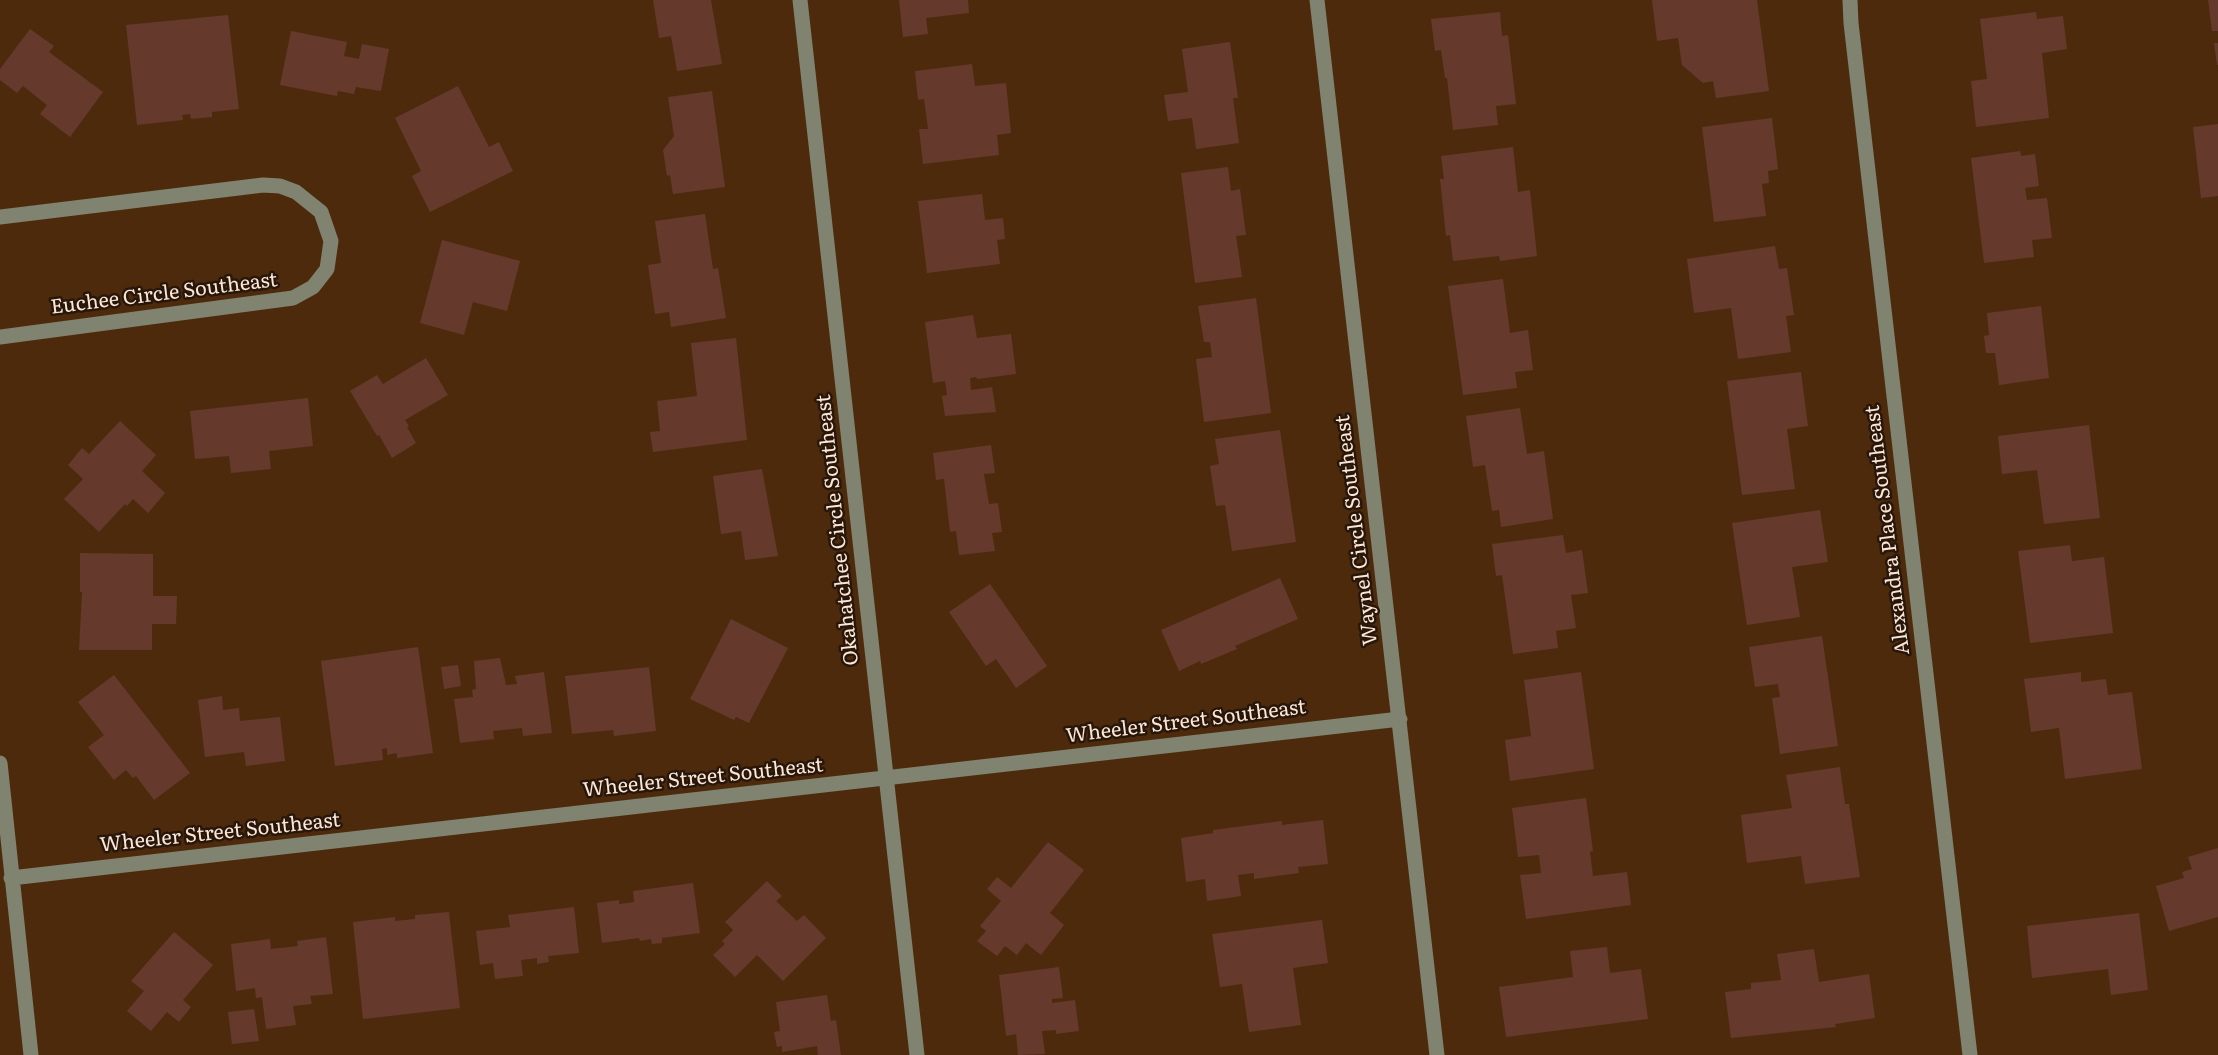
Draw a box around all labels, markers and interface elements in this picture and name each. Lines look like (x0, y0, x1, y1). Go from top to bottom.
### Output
street label: Euchee Circle Southeast (49, 268, 279, 320)
street label: Okahatchee Circle Southeast (812, 393, 864, 667)
street label: Alexandra Place Southeast (1861, 404, 1915, 656)
street label: Waynel Circle Southeast (1331, 413, 1383, 647)
street label: Wheeler Street Southeast (1065, 695, 1307, 749)
street label: Wheeler Street Southeast (582, 753, 824, 803)
street label: Wheeler Street Southeast (99, 808, 341, 858)

